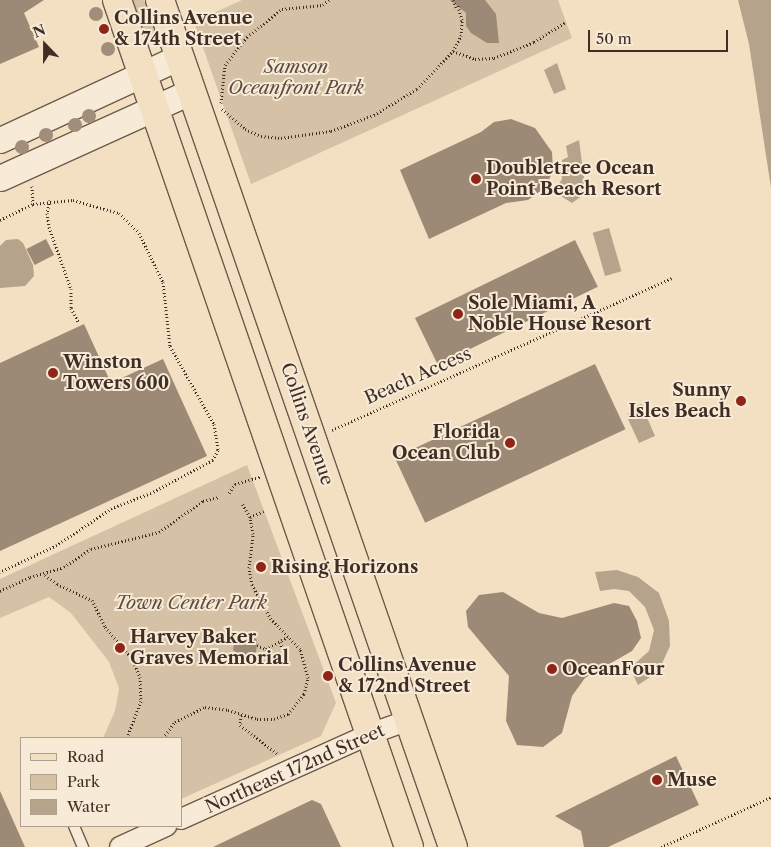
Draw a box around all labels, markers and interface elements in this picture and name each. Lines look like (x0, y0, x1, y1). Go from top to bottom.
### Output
place label: Collins Avenue & 174th Street (114, 8, 253, 50)
north arrow (20, 20, 70, 70)
text: N (30, 20, 48, 42)
scale bar (591, 20, 731, 52)
marker: Collins Avenue & 174th Street (98, 23, 110, 35)
text: 50 m (596, 29, 632, 48)
park label: Samson Oceanfront Park (228, 57, 364, 100)
place label: Doubletree Ocean Point Beach Resort (486, 158, 661, 200)
marker: Doubletree Ocean Point Beach Resort (470, 173, 482, 185)
place label: Sole Miami, A Noble House Resort (468, 293, 651, 336)
marker: Sole Miami, A Noble House Resort (452, 308, 464, 320)
street label: Beach Access (361, 343, 475, 409)
place label: Winston Towers 600 (63, 352, 169, 394)
street label: Collins Avenue (276, 360, 338, 488)
marker: Winston Towers 600 (47, 367, 59, 379)
place label: Sunny Isles Beach (628, 380, 731, 422)
marker: Sunny Isles Beach (735, 395, 747, 407)
place label: Florida Ocean Club (392, 422, 500, 464)
marker: Florida Ocean Club (504, 437, 516, 449)
place label: Rising Horizons (271, 556, 418, 578)
marker: Rising Horizons (255, 561, 267, 573)
park label: Town Center Park (115, 592, 267, 614)
place label: Harvey Baker Graves Memorial (130, 627, 289, 670)
marker: Harvey Baker Graves Memorial (114, 642, 126, 654)
place label: Collins Avenue & 172nd Street (338, 655, 477, 698)
place label: OceanFour (562, 658, 665, 680)
marker: OceanFour (546, 663, 558, 675)
marker: Collins Avenue & 172nd Street (322, 670, 334, 682)
street label: Northeast 172nd Street (202, 720, 388, 818)
legend (20, 737, 182, 827)
text: Road (67, 747, 104, 766)
place label: Muse (667, 769, 717, 791)
text: Park (67, 772, 100, 791)
marker: Muse (651, 774, 663, 786)
text: Water (67, 797, 110, 816)

